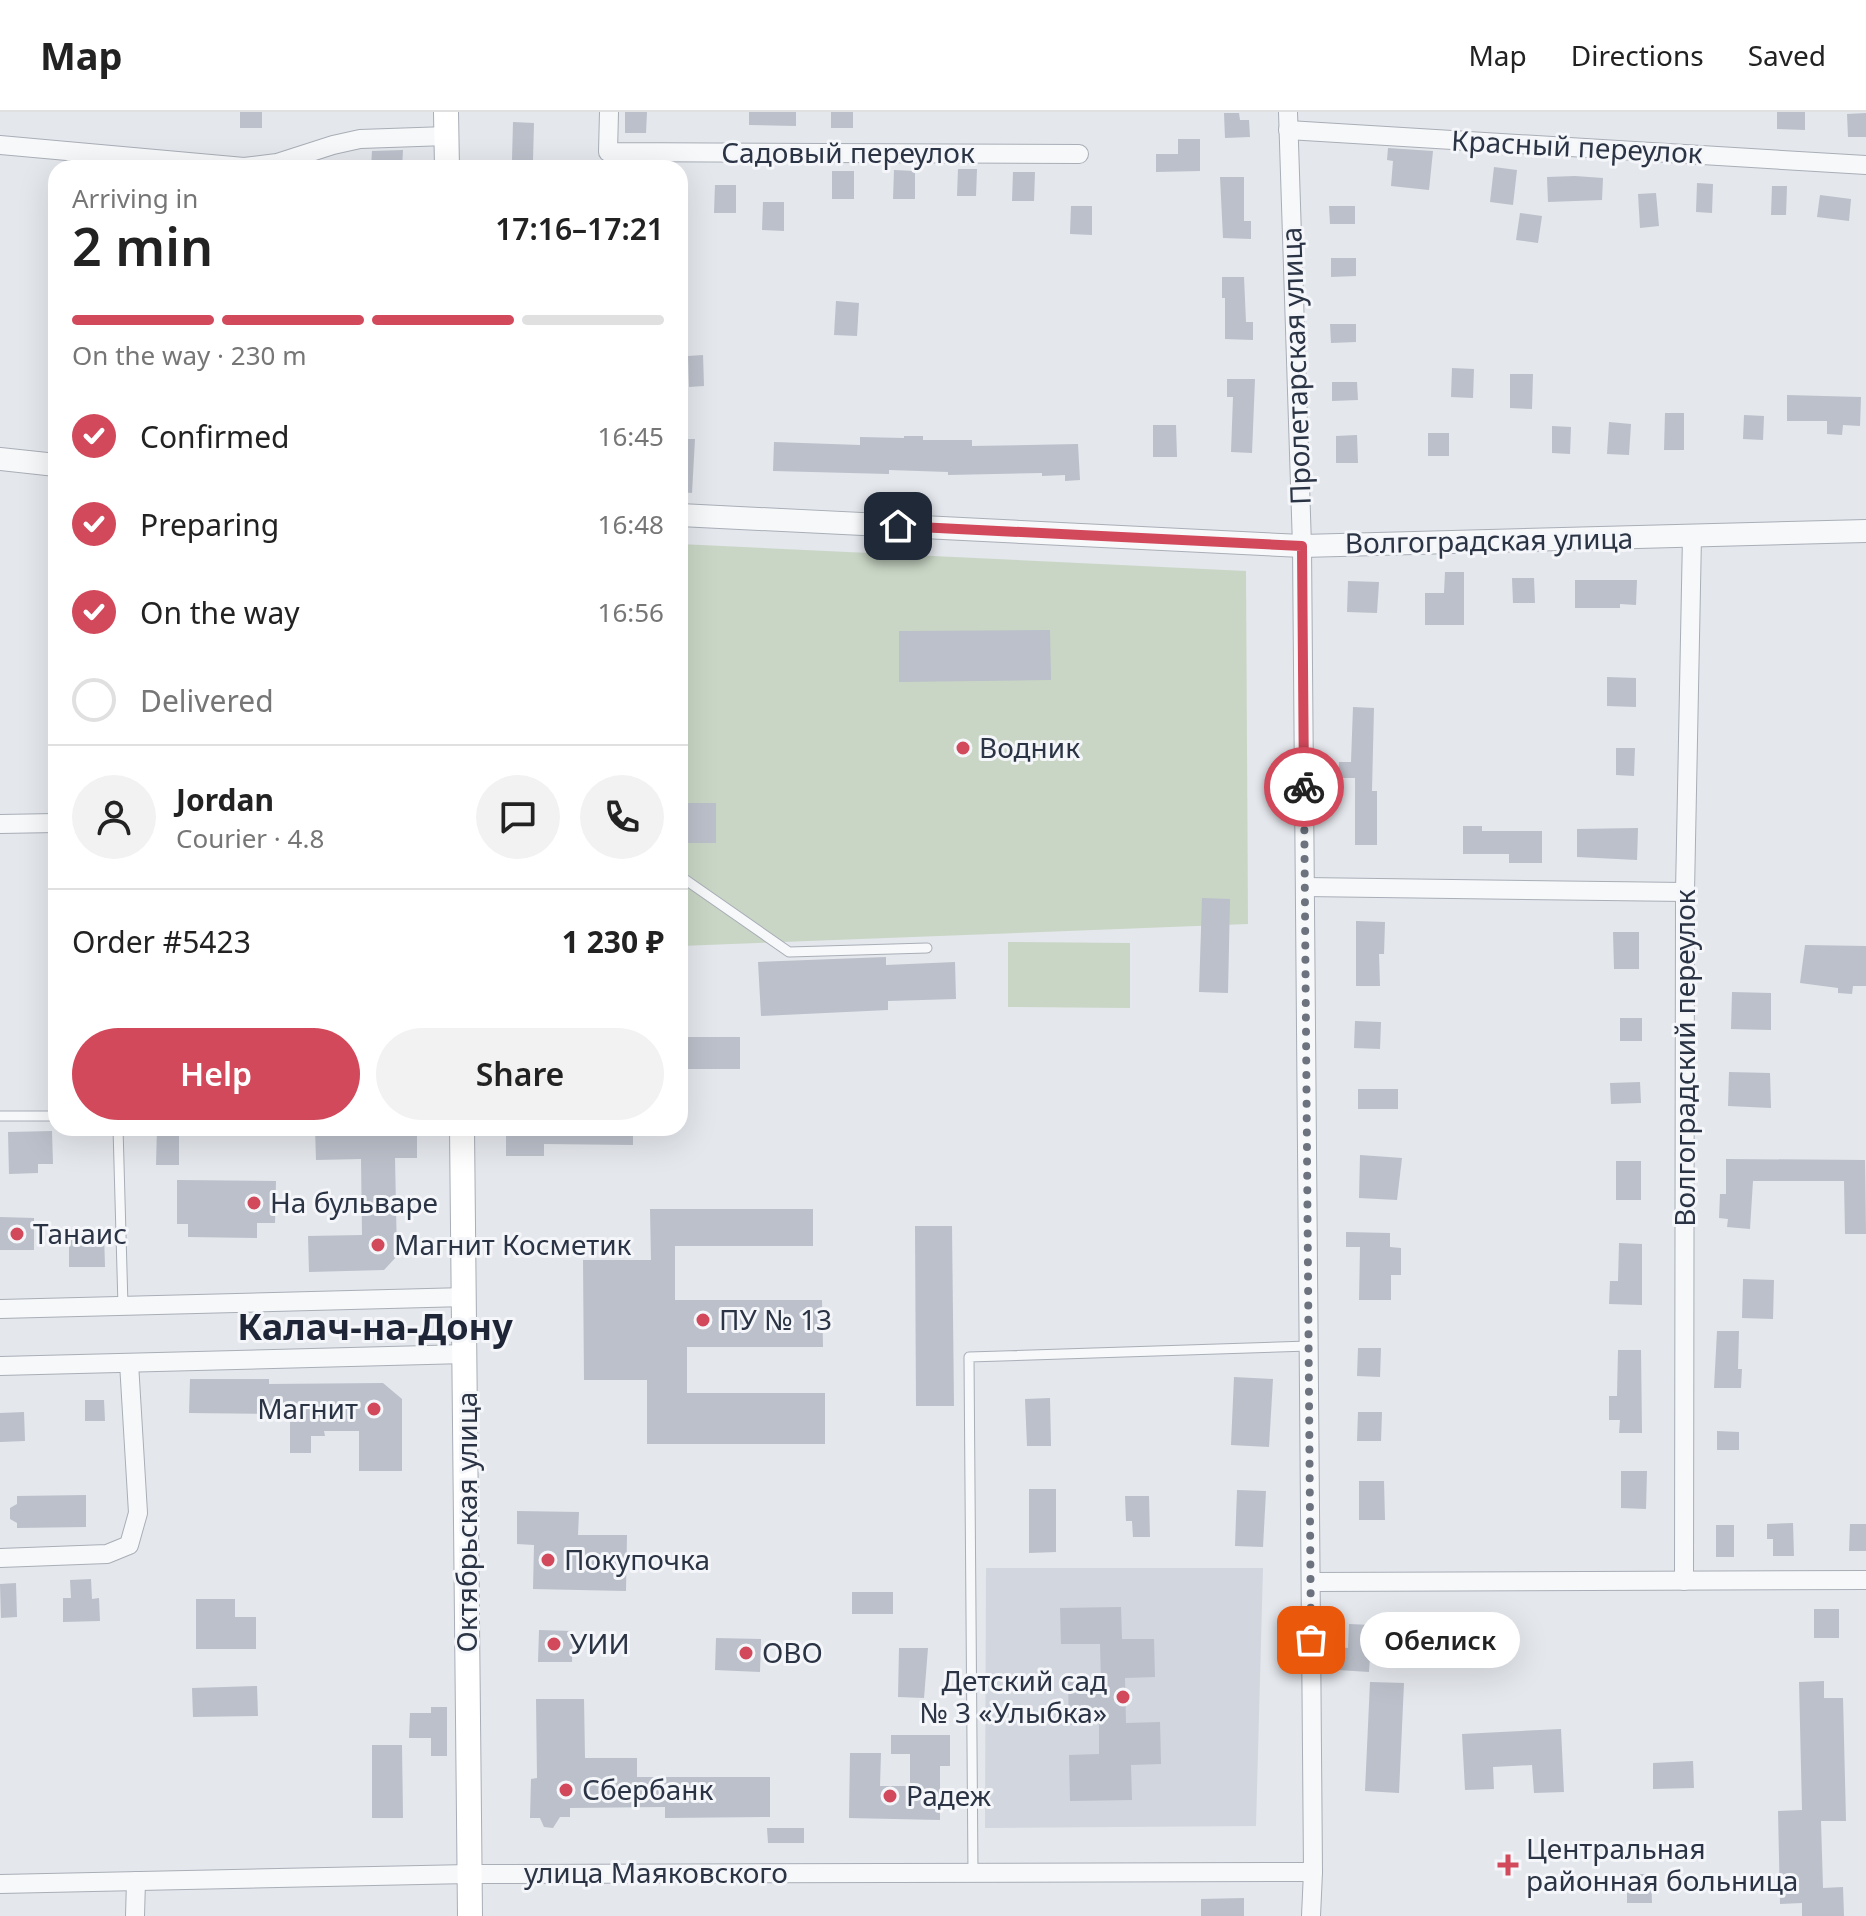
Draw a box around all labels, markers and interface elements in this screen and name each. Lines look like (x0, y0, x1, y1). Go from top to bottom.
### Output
text: Map (40, 29, 123, 81)
text: Map (1468, 36, 1527, 74)
text: Directions (1571, 36, 1704, 74)
text: Saved (1748, 36, 1826, 74)
street label: Красный переулок (1450, 120, 1704, 172)
street label: Садовый переулок (721, 133, 975, 171)
text: Arriving in (72, 180, 198, 216)
text: 17:16–17:21 (495, 208, 664, 249)
text: 2 min (72, 210, 213, 281)
street label: Пролетарская улица (1271, 227, 1319, 506)
text: On the way · 230 m (72, 337, 306, 373)
icon: check (72, 414, 116, 458)
text: Confirmed (140, 416, 290, 457)
text: 16:45 (598, 418, 664, 454)
pin (864, 492, 932, 560)
icon: check (72, 502, 116, 546)
text: Preparing (140, 504, 279, 545)
icon: home (876, 504, 920, 548)
text: 16:48 (598, 506, 664, 542)
street label: Волгоградская улица (1345, 518, 1633, 562)
icon: check (72, 590, 116, 634)
text: On the way (140, 592, 300, 633)
text: 16:56 (598, 594, 664, 630)
text: Delivered (140, 680, 274, 721)
place label: Водник (979, 728, 1080, 766)
marker: Водник (954, 739, 972, 757)
courier (1264, 747, 1344, 827)
icon: bike (1282, 765, 1326, 809)
button: person (72, 775, 156, 859)
button: chat (476, 775, 560, 859)
button: phone (580, 775, 664, 859)
text: Jordan (176, 779, 274, 820)
text: Courier · 4.8 (176, 820, 324, 856)
street label: Волгоградский переулок (1665, 889, 1703, 1227)
text: Order #5423 (72, 921, 251, 962)
text: 1 230 ₽ (562, 921, 664, 962)
button: Help (72, 1028, 360, 1120)
button: Share (376, 1028, 664, 1120)
place label: На бульваре (270, 1183, 438, 1221)
marker: На бульваре (245, 1194, 263, 1212)
place label: Танаис (33, 1214, 127, 1252)
marker: Танаис (8, 1225, 26, 1243)
place label: Магнит Косметик (394, 1225, 632, 1263)
marker: Магнит Косметик (369, 1236, 387, 1254)
place label: ПУ № 13 (719, 1300, 832, 1338)
district label: Калач-на-Дону (237, 1302, 513, 1351)
marker: ПУ № 13 (694, 1311, 712, 1329)
place label: Магнит (257, 1389, 358, 1427)
street label: Октябрьская улица (447, 1392, 485, 1652)
marker: Магнит (365, 1400, 383, 1418)
place label: Покупочка (564, 1540, 710, 1578)
marker: Покупочка (539, 1551, 557, 1569)
pin (1277, 1606, 1345, 1674)
callout: Обелиск (1359, 1612, 1519, 1668)
icon: bag (1289, 1618, 1333, 1662)
text: Обелиск (1384, 1622, 1496, 1658)
place label: УИИ (570, 1624, 630, 1662)
place label: ОВО (762, 1633, 823, 1671)
marker: УИИ (545, 1635, 563, 1653)
marker: ОВО (737, 1644, 755, 1662)
place label: Детский сад № 3 «Улыбка» (919, 1661, 1107, 1731)
marker: Детский сад № 3 «Улыбка» (1114, 1688, 1132, 1706)
place label: Сбербанк (582, 1770, 714, 1808)
place label: Радеж (906, 1776, 992, 1814)
marker: Сбербанк (557, 1781, 575, 1799)
marker: Радеж (881, 1787, 899, 1805)
place label: Центральная районная больница (1526, 1829, 1798, 1899)
street label: улица Маяковского (524, 1853, 788, 1891)
marker: Центральная районная больница (1497, 1854, 1519, 1876)

